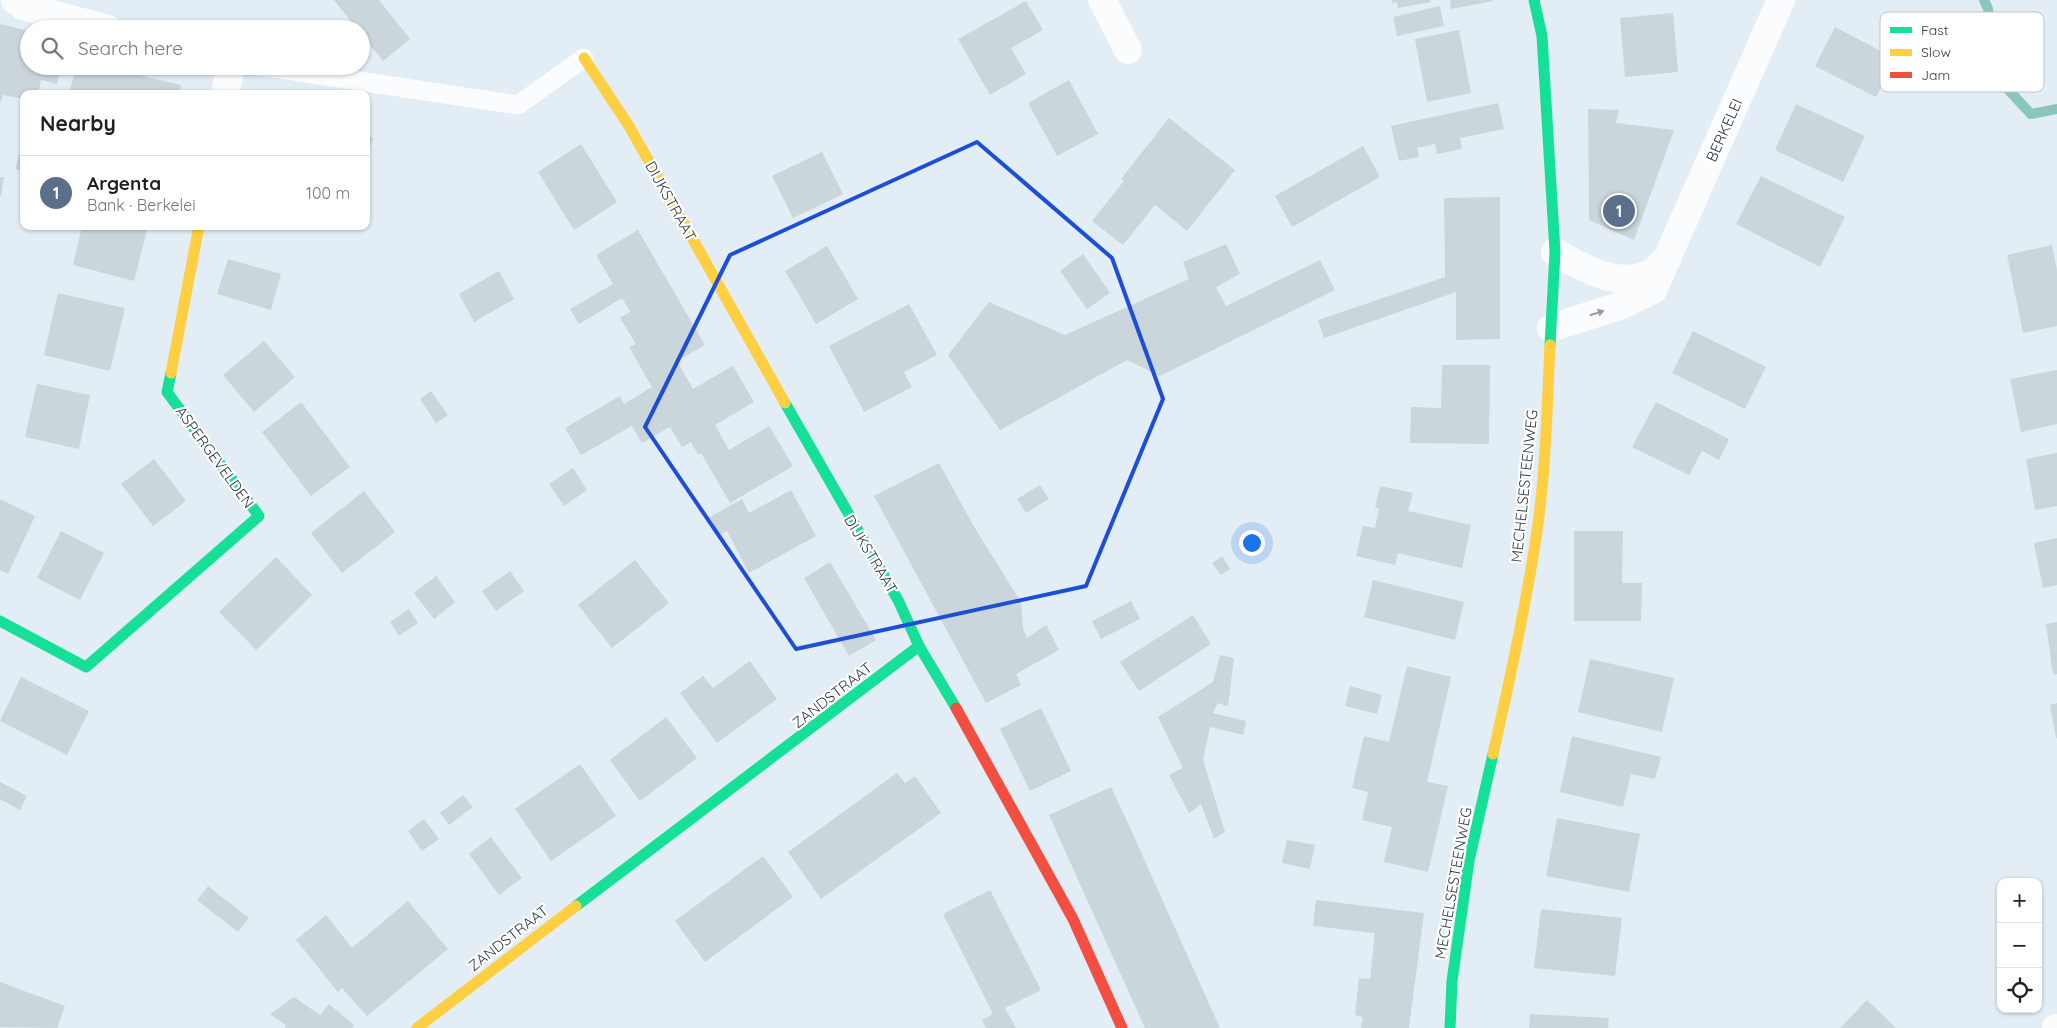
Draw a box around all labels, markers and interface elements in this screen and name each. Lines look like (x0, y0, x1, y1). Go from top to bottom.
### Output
legend (1880, 12, 2044, 92)
search box (20, 20, 370, 75)
text: Fast (1921, 21, 1949, 39)
icon: search (38, 34, 66, 62)
text: Search here (78, 36, 183, 60)
text: Slow (1921, 43, 1951, 61)
text: Jam (1921, 66, 1950, 84)
street label: BERKELEI (1702, 95, 1746, 165)
text: Nearby (40, 110, 116, 136)
street label: DIJKSTRAAT (641, 158, 701, 244)
text: Argenta (87, 171, 161, 195)
text: 1 (53, 183, 59, 203)
text: 100 m (306, 183, 350, 203)
pin: 1 (1603, 192, 1635, 230)
text: Bank · Berkelei (87, 195, 196, 215)
one-way arrow (1590, 309, 1605, 317)
street label: ASPERGEVELDEN (172, 402, 258, 512)
street label: MECHELSESTEENWEG (1507, 408, 1541, 564)
street label: DIJKSTRAAT (840, 511, 902, 597)
your location (1239, 530, 1265, 556)
street label: ZANDSTRAAT (788, 658, 876, 732)
street label: MECHELSESTEENWEG (1430, 806, 1476, 960)
map controls (1997, 878, 2042, 1013)
button: + (1997, 878, 2042, 923)
street label: ZANDSTRAAT (464, 901, 552, 975)
button: − (1997, 923, 2042, 968)
button: locate (1997, 968, 2042, 1013)

